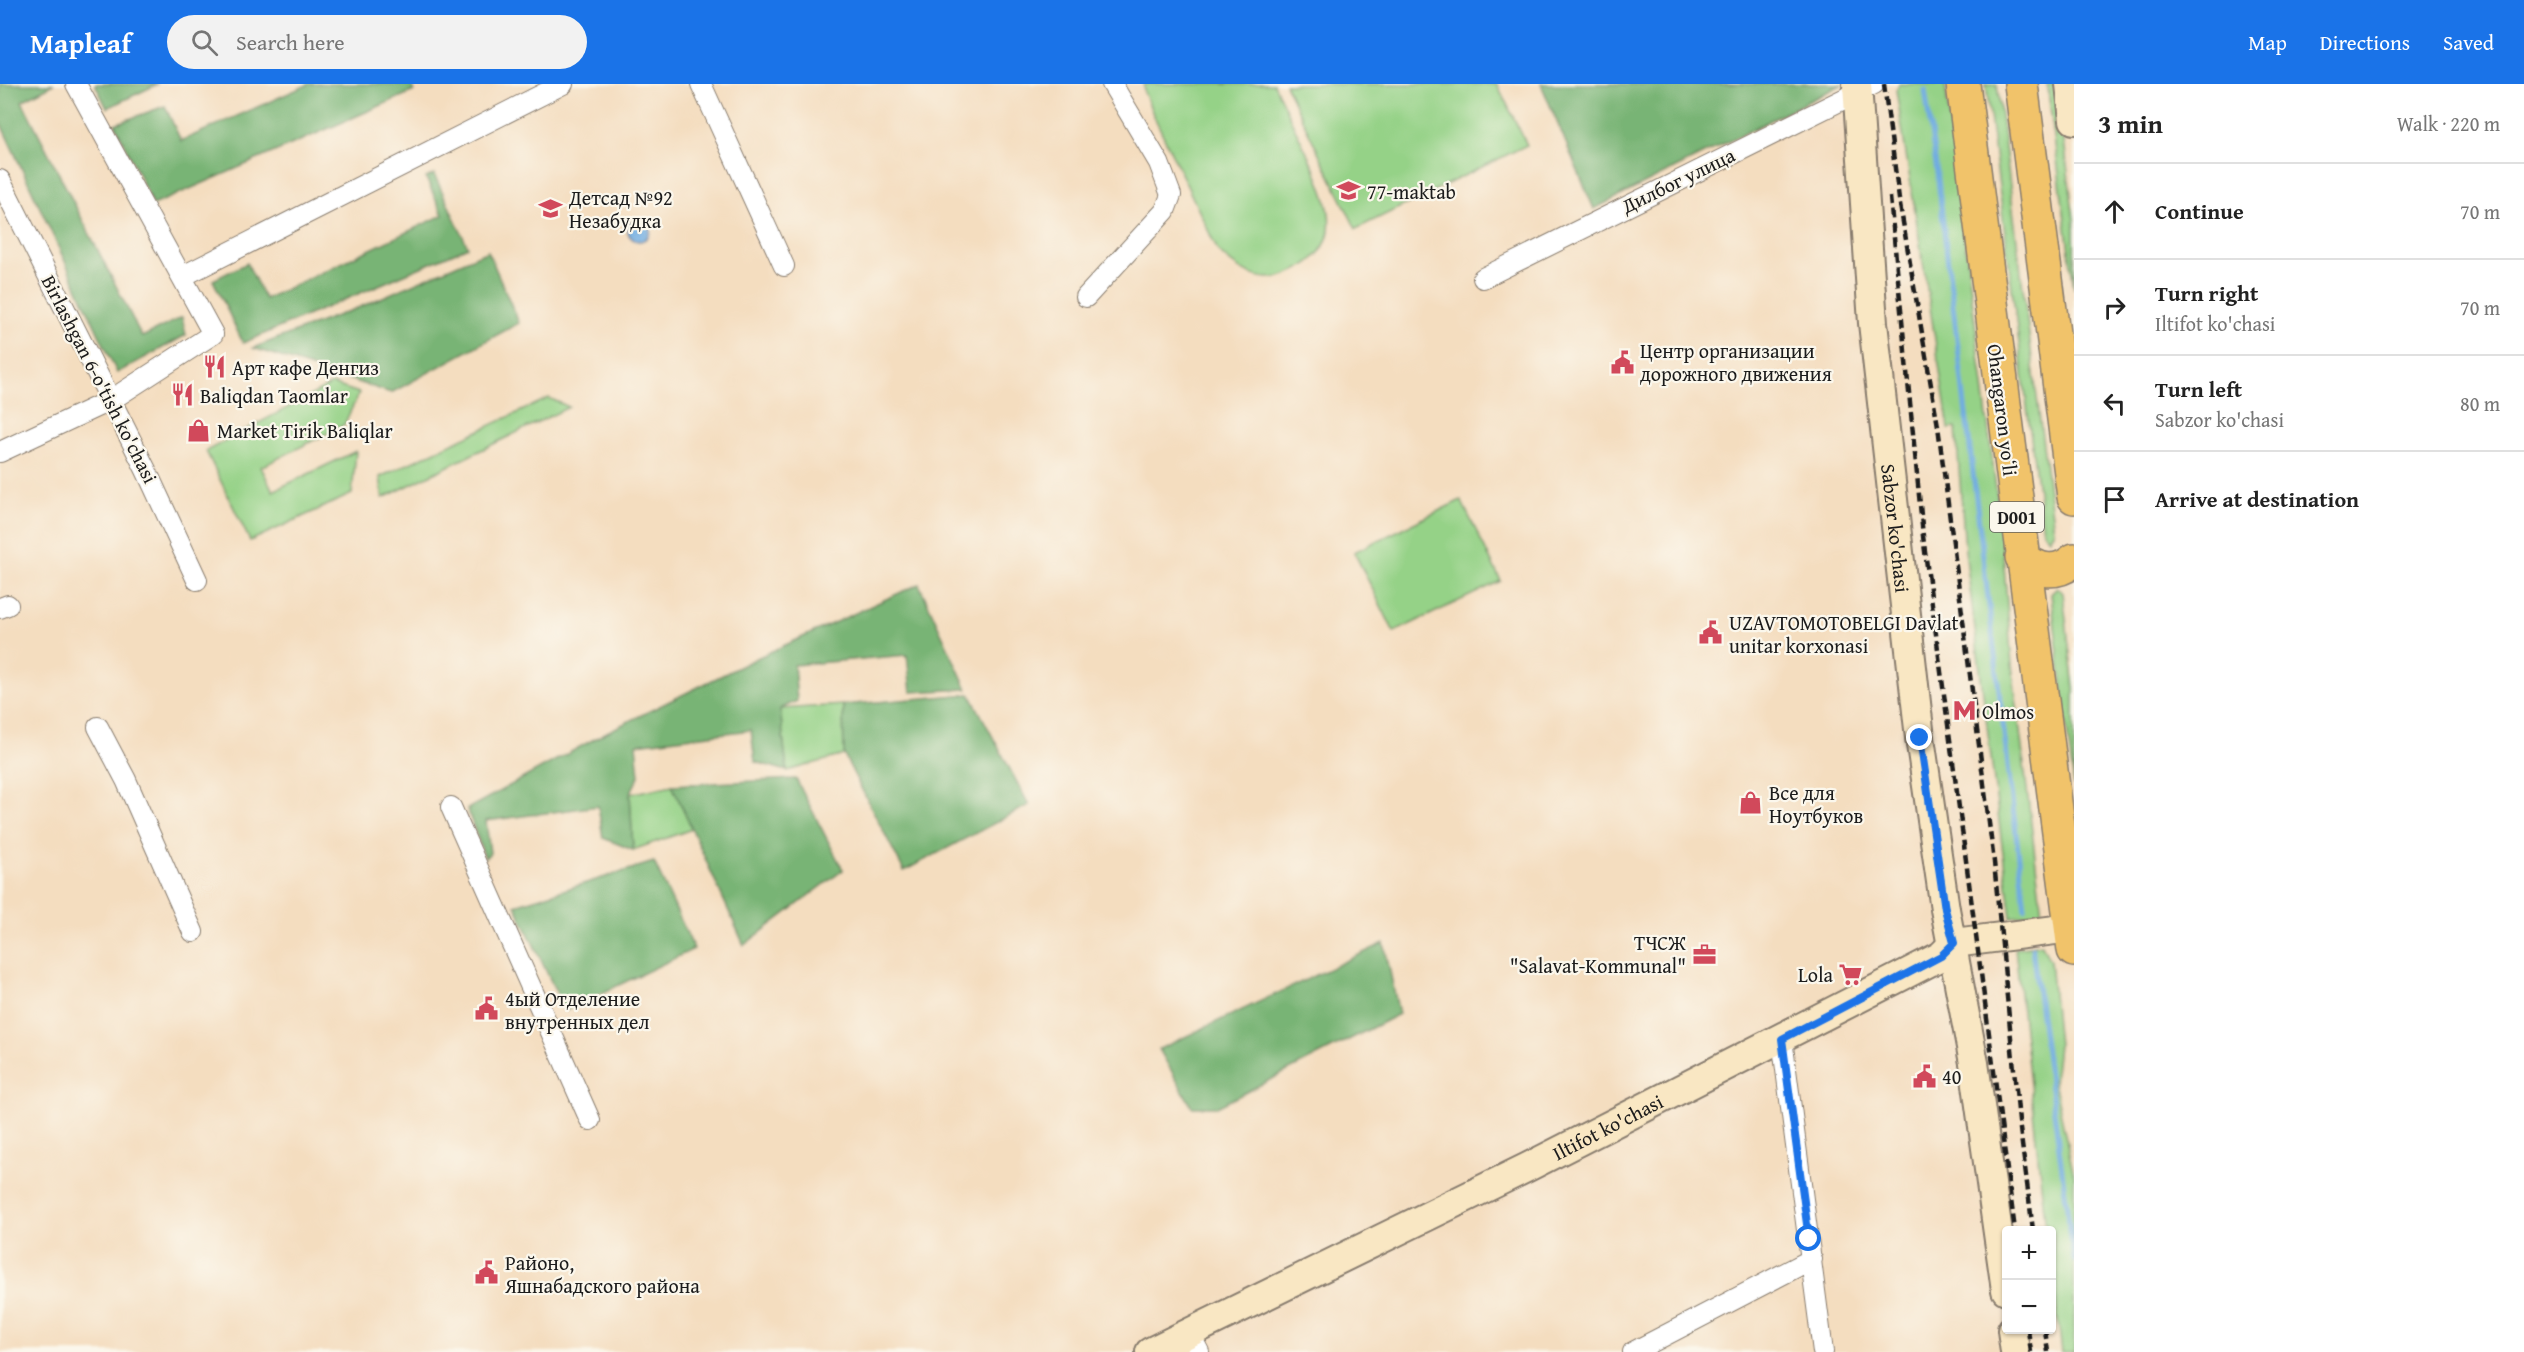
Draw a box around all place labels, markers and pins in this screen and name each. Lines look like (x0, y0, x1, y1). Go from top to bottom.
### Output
place label: 77-maktab (1367, 177, 1456, 206)
school or university icon: 77-maktab (1336, 178, 1362, 204)
place label: Детсад №92 Незабудка (568, 183, 673, 235)
school or university icon: Детсад №92 Незабудка (538, 196, 564, 222)
place label: Центр организации дорожного движения (1640, 336, 1832, 388)
public building icon: Центр организации дорожного движения (1609, 349, 1635, 375)
place label: Арт кафе Денгиз (232, 353, 379, 382)
restaurant icon: Арт кафе Денгиз (201, 354, 227, 380)
place label: Baliqdan Taomlar (200, 381, 348, 410)
restaurant icon: Baliqdan Taomlar (169, 382, 195, 408)
place label: Market Tirik Baliqlar (217, 416, 393, 445)
shop icon: Market Tirik Baliqlar (186, 417, 212, 443)
place label: UZAVTOMOTOBELGI Davlat unitar korxonasi (1729, 608, 1959, 660)
public building icon: UZAVTOMOTOBELGI Davlat unitar korxonasi (1698, 620, 1724, 646)
place label: Olmos (1982, 697, 2034, 726)
metro station icon: Olmos (1951, 698, 1977, 724)
place label: Все для Ноутбуков (1769, 778, 1863, 830)
shop icon: Все для Ноутбуков (1738, 790, 1764, 816)
place label: ТЧСЖ "Salavat-Kommunal" (1510, 928, 1686, 980)
office icon: ТЧСЖ "Salavat-Kommunal" (1691, 941, 1717, 967)
place label: Lola (1798, 960, 1834, 989)
supermarket icon: Lola (1838, 961, 1864, 987)
place label: 4ый Отделение внутренных дел (505, 984, 649, 1036)
public building icon: 4ый Отделение внутренных дел (474, 996, 500, 1022)
place label: 40 (1942, 1062, 1961, 1091)
public building icon: 40 (1911, 1063, 1937, 1089)
place label: Районо, Яшнабадского района (504, 1248, 700, 1300)
public building icon: Районо, Яшнабадского района (474, 1260, 500, 1286)

